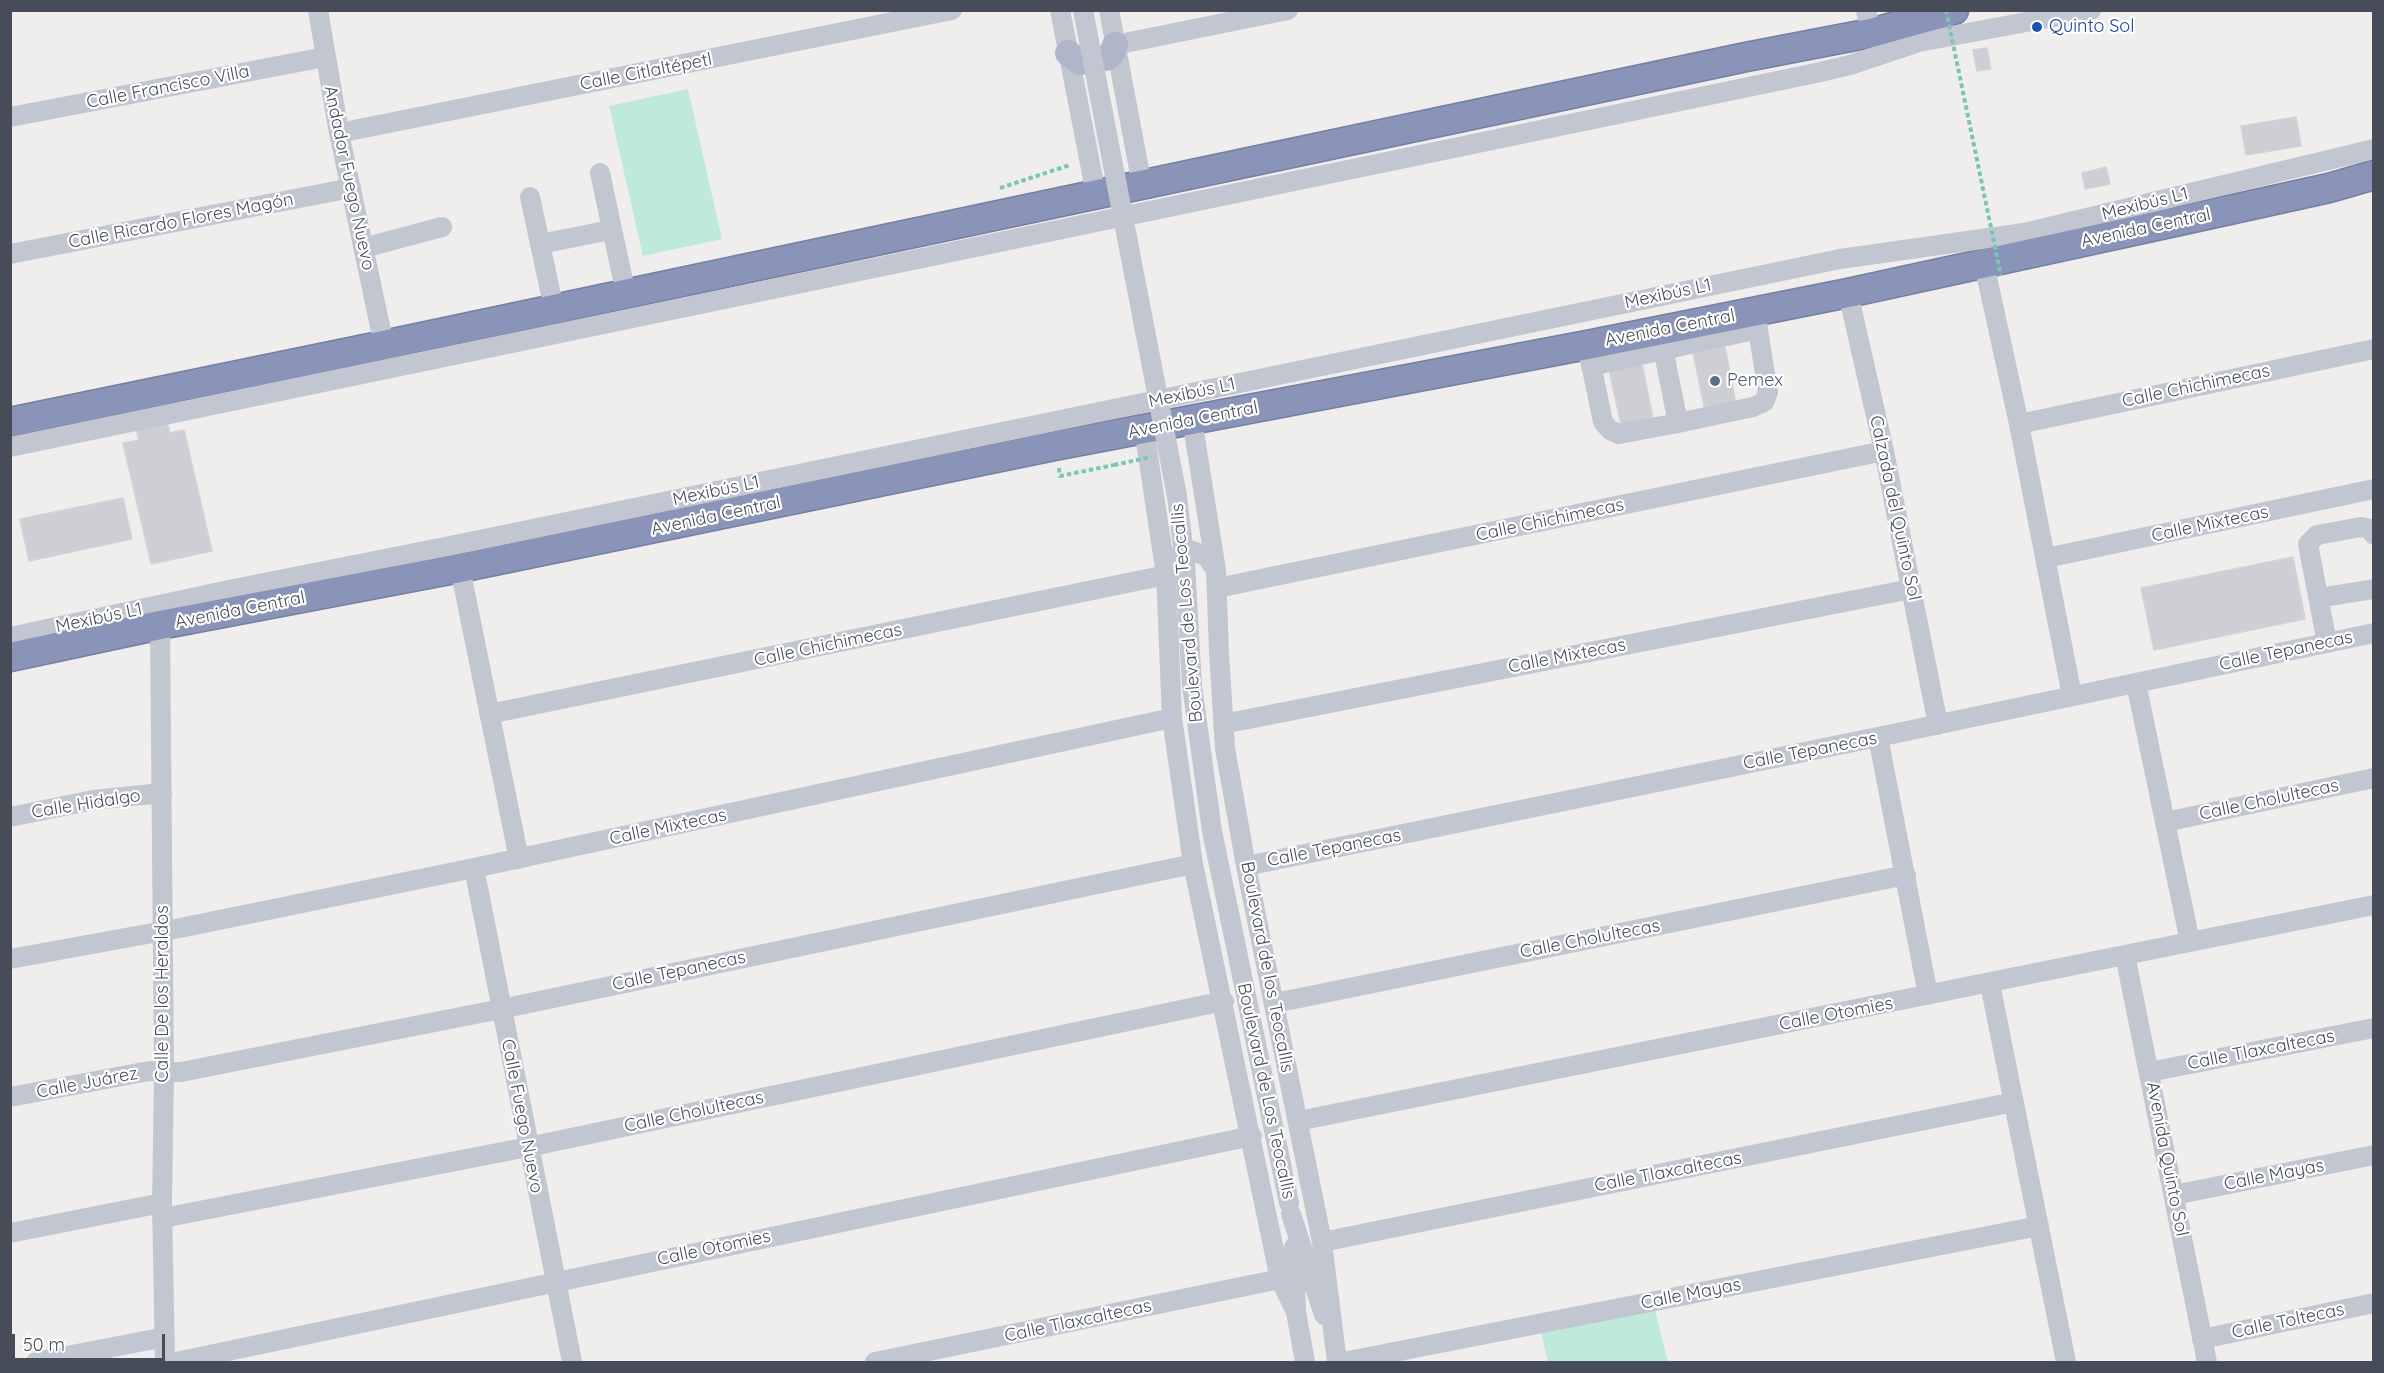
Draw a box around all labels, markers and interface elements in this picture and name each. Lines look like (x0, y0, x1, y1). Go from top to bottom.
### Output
place label: Quinto Sol (2049, 16, 2134, 38)
marker: Quinto Sol (2030, 20, 2044, 34)
street label: Calle Citlaltépetl (578, 49, 714, 95)
street label: Calle Francisco Villa (85, 61, 251, 113)
street label: Andador Fuego Nuevo (319, 84, 379, 272)
street label: Mexibús L1 (2100, 183, 2190, 225)
street label: Calle Ricardo Flores Magón (67, 189, 295, 253)
street label: Avenida Central (2079, 204, 2213, 252)
street label: Mexibús L1 (1623, 274, 1713, 314)
street label: Avenida Central (1603, 305, 1737, 351)
street label: Calle Chichimecas (2120, 360, 2272, 412)
place label: Pemex (1727, 370, 1783, 392)
street label: Mexibús L1 (1147, 373, 1237, 413)
marker: Pemex (1708, 374, 1722, 388)
street label: Avenida Central (1126, 397, 1260, 443)
street label: Calzada del Quinto Sol (1865, 414, 1925, 602)
street label: Mexibús L1 (671, 471, 761, 511)
street label: Avenida Central (649, 492, 783, 540)
street label: Calle Chichimecas (1474, 494, 1626, 546)
street label: Calle Mixtecas (2150, 501, 2270, 547)
street label: Boulevard de Los Teocallis (1167, 502, 1207, 724)
street label: Avenida Central (173, 587, 307, 633)
street label: Mexibús L1 (54, 598, 144, 638)
street label: Calle Chichimecas (752, 619, 904, 671)
street label: Calle Tepanecas (2217, 626, 2355, 676)
street label: Calle Mixtecas (1507, 634, 1627, 678)
street label: Calle Tepanecas (1741, 727, 1879, 775)
street label: Calle Cholultecas (2197, 775, 2341, 825)
street label: Calle Hidalgo (30, 785, 142, 823)
street label: Calle Mixtecas (608, 804, 728, 850)
street label: Calle Tepanecas (1265, 824, 1403, 872)
street label: Boulevard de los Teocallis (1236, 860, 1298, 1074)
street label: Calle De los Heraldos (152, 905, 174, 1083)
street label: Calle Cholultecas (1518, 915, 1662, 963)
street label: Calle Tepanecas (610, 946, 748, 996)
street label: Boulevard de Los Teocallis (1233, 981, 1299, 1201)
street label: Calle Otomies (1777, 992, 1895, 1036)
street label: Calle Tlaxcaltecas (2186, 1025, 2336, 1075)
street label: Calle Fuego Nuevo (496, 1037, 548, 1195)
street label: Calle Juárez (35, 1063, 139, 1103)
street label: Avenida Quinto Sol (2141, 1080, 2193, 1238)
street label: Calle Cholultecas (622, 1087, 766, 1137)
street label: Calle Tlaxcaltecas (1593, 1147, 1743, 1197)
street label: Calle Mayas (2222, 1155, 2326, 1195)
street label: Calle Otomies (655, 1225, 773, 1271)
street label: Calle Mayas (1639, 1274, 1743, 1314)
street label: Calle Tlaxcaltecas (1003, 1295, 1153, 1347)
street label: Calle Toltecas (2230, 1299, 2346, 1343)
scale bar (15, 1322, 168, 1360)
text: 50 m (23, 1333, 65, 1356)

